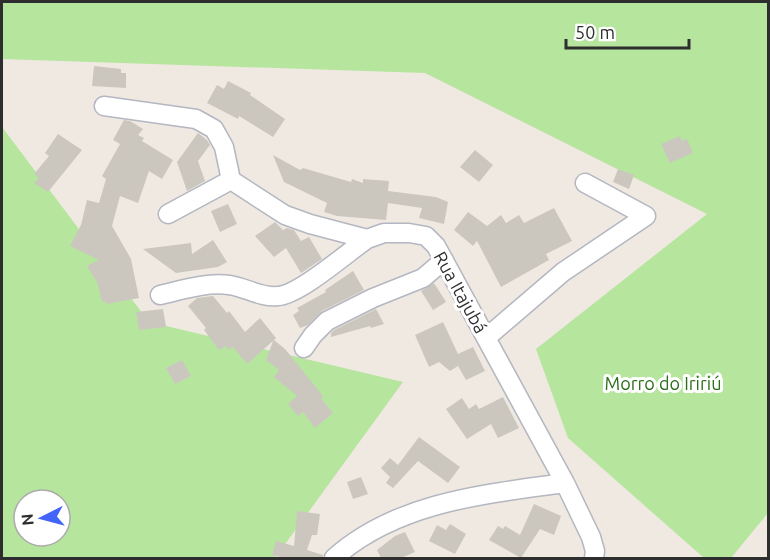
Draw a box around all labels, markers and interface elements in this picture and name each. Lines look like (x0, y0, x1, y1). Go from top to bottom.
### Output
scale bar (566, 12, 689, 50)
text: 50 m (575, 22, 615, 42)
street label: Rua Itajubá (430, 248, 492, 336)
park label: Morro do Iririú (605, 373, 721, 393)
north arrow (12, 488, 72, 548)
text: N (18, 513, 37, 526)

